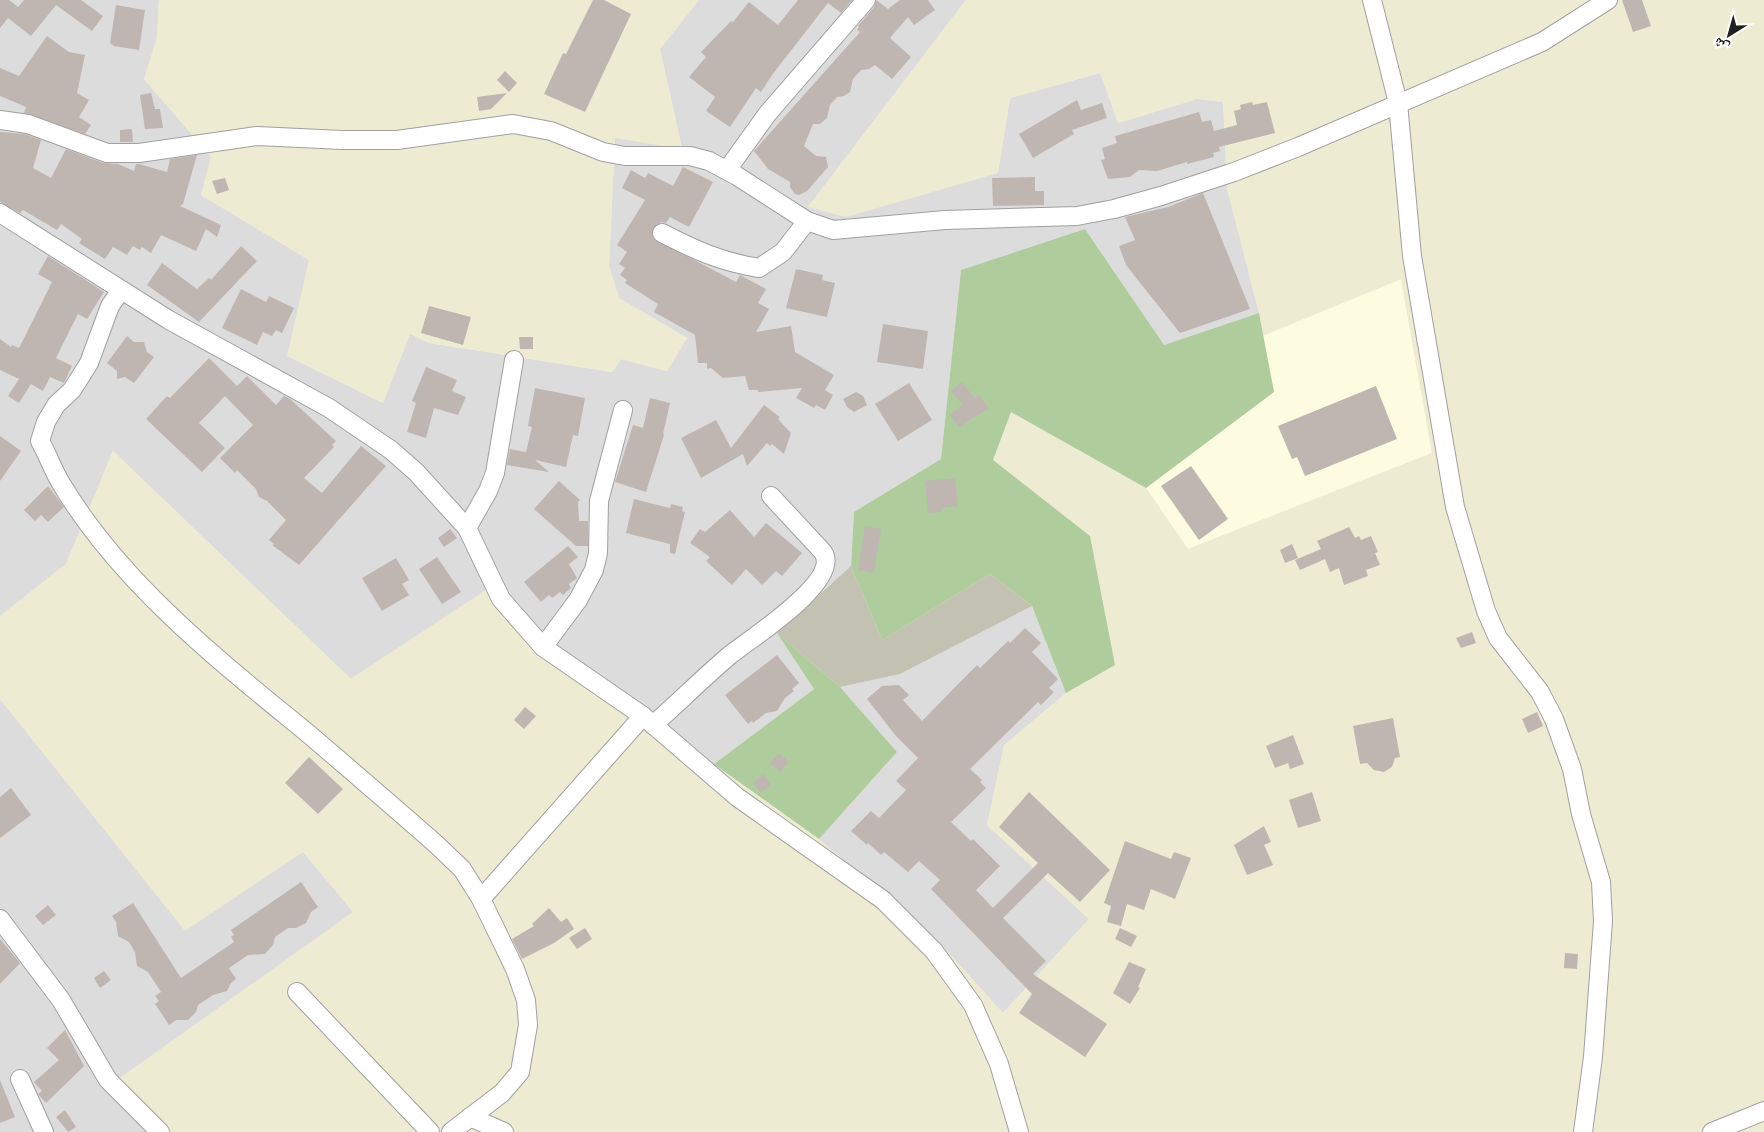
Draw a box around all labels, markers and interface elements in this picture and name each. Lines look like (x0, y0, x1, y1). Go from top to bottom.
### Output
north arrow (1704, 10, 1754, 60)
text: ش (1710, 34, 1733, 57)

